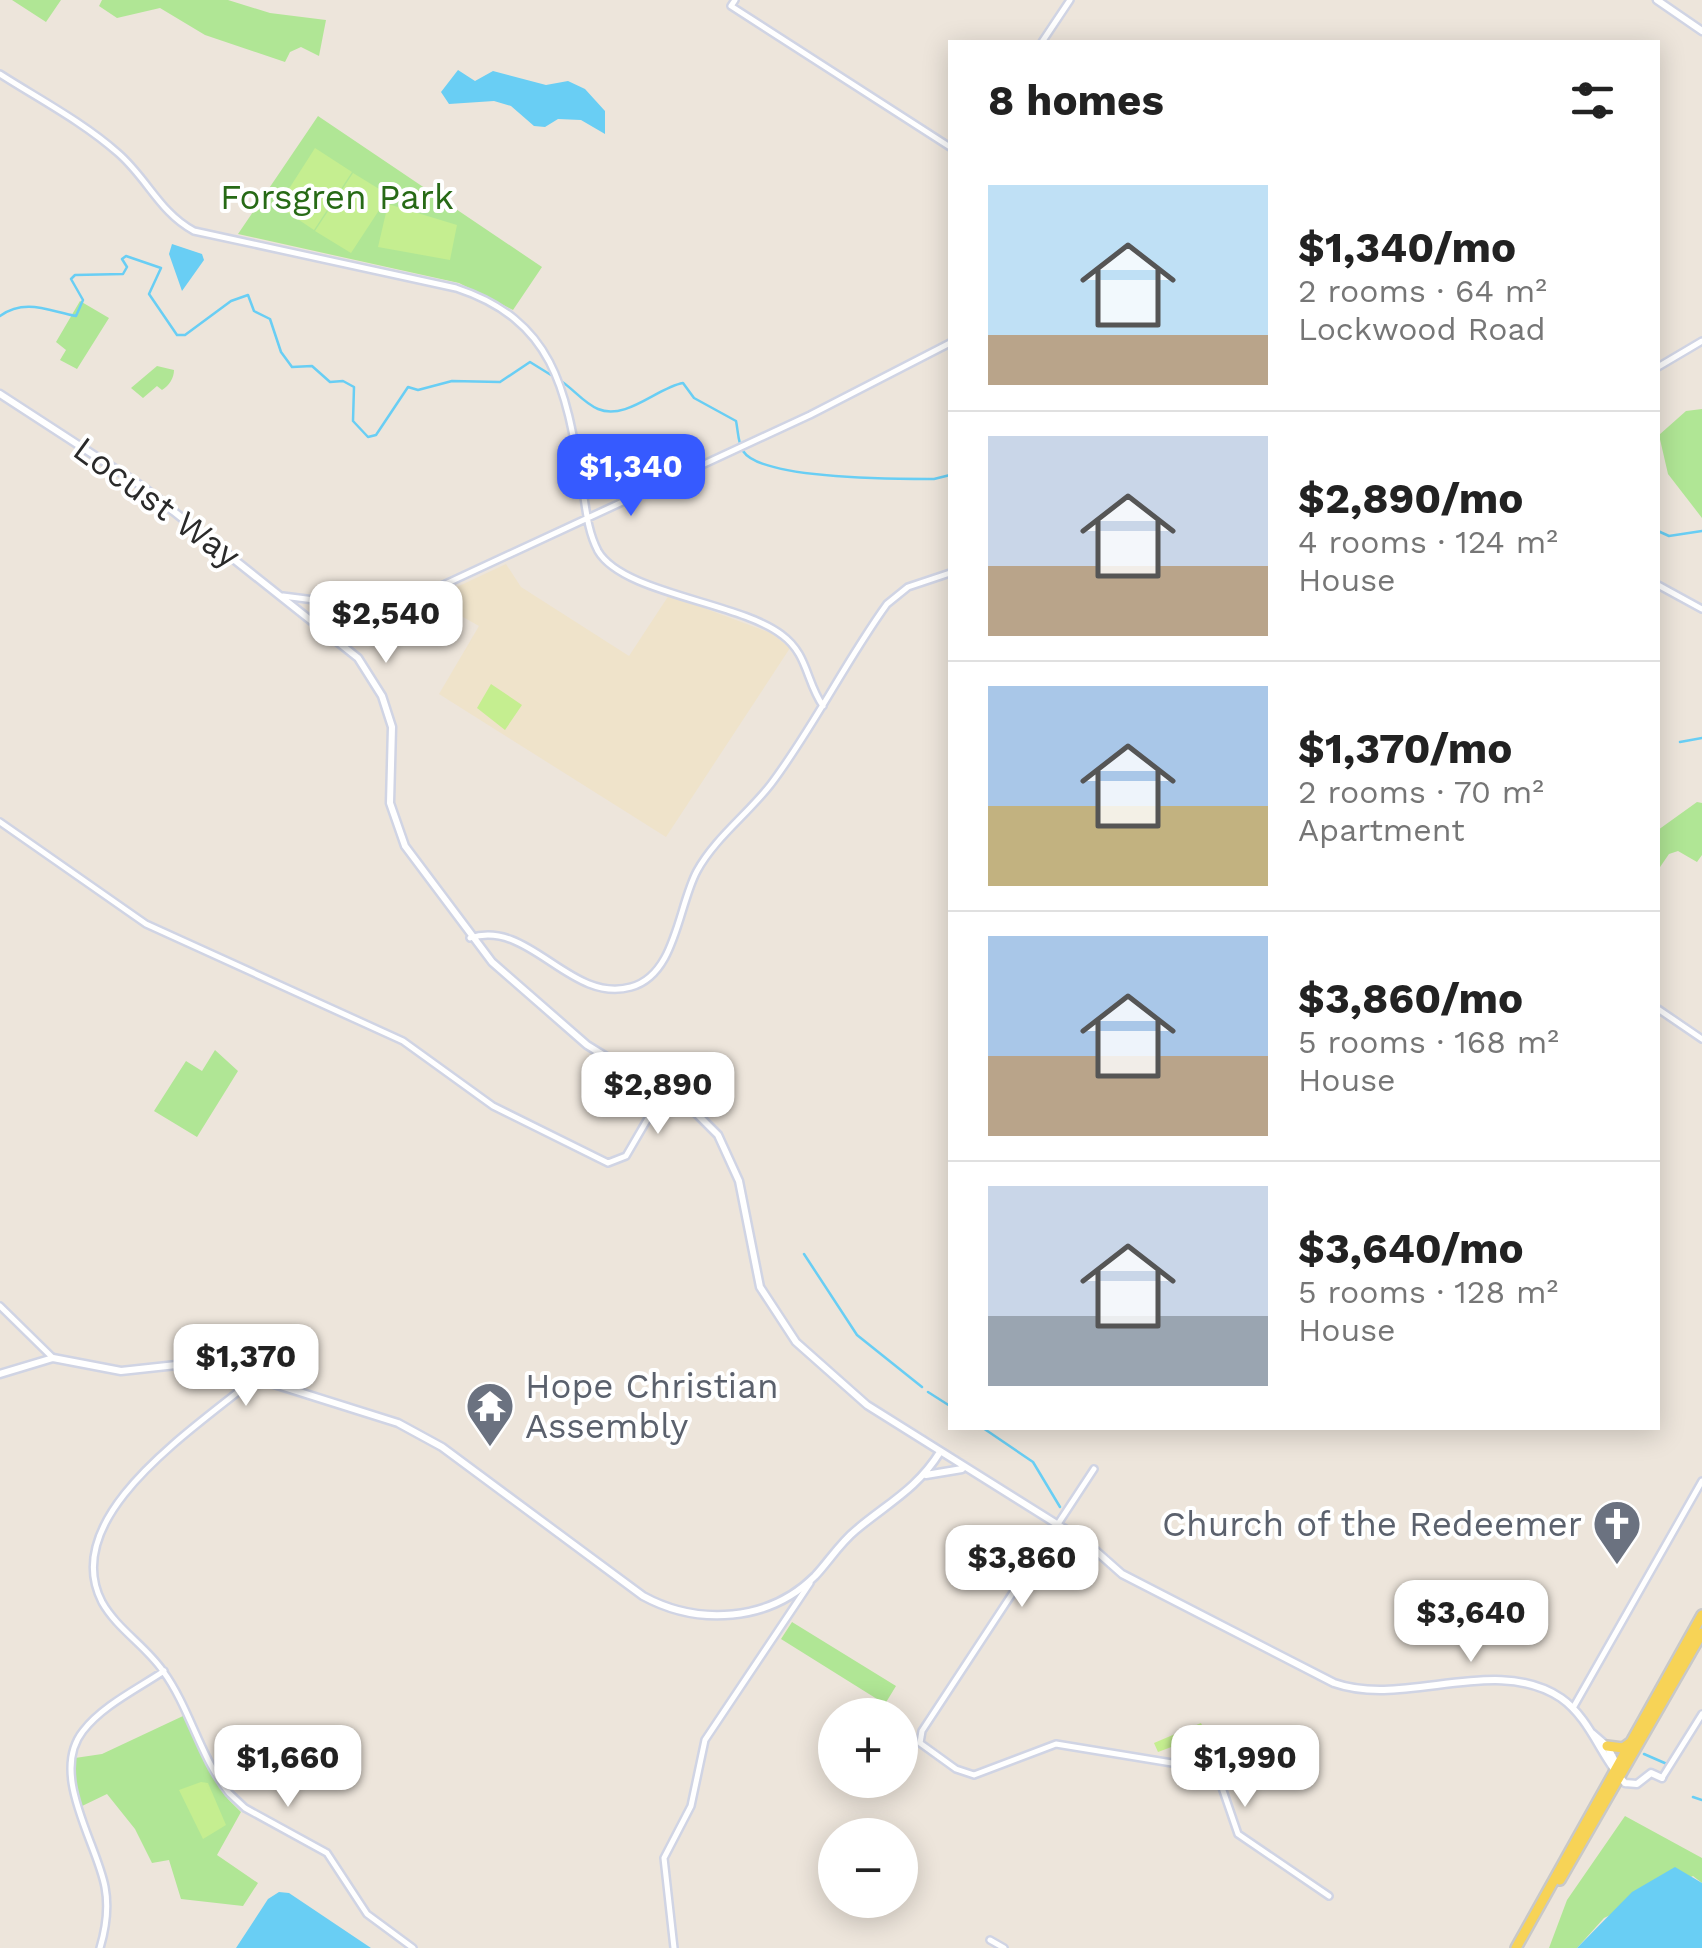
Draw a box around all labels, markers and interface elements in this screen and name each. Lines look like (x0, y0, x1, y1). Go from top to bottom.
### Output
icon: filters (1565, 73, 1620, 128)
text: 8 homes (988, 76, 1164, 125)
park label: Forsgren Park (220, 176, 454, 218)
text: $1,340/mo (1298, 223, 1516, 272)
icon: home (1068, 225, 1188, 345)
text: 2 rooms · 64 m² (1298, 272, 1547, 310)
text: Lockwood Road (1298, 310, 1546, 348)
street label: Locust Way (65, 427, 249, 577)
pin: $1,340 (550, 434, 712, 519)
text: $1,340 (579, 447, 683, 485)
text: $2,890/mo (1298, 474, 1523, 523)
icon: home (1068, 476, 1188, 596)
text: 4 rooms · 124 m² (1298, 523, 1558, 561)
text: House (1298, 561, 1396, 599)
pin: $2,540 (305, 581, 467, 666)
text: $2,540 (332, 594, 440, 632)
text: $1,370/mo (1298, 724, 1512, 773)
icon: home (1068, 726, 1188, 846)
text: 2 rooms · 70 m² (1298, 773, 1544, 811)
text: Apartment (1298, 811, 1465, 849)
text: $3,860/mo (1298, 974, 1523, 1023)
icon: home (1068, 976, 1188, 1096)
text: 5 rooms · 168 m² (1298, 1023, 1559, 1061)
pin: $2,890 (577, 1052, 739, 1137)
text: House (1298, 1061, 1396, 1099)
text: $2,890 (603, 1065, 713, 1103)
text: $3,640/mo (1298, 1224, 1524, 1273)
icon: home (1068, 1226, 1188, 1346)
text: 5 rooms · 128 m² (1298, 1273, 1558, 1311)
text: House (1298, 1311, 1396, 1349)
pin: $1,370 (165, 1324, 327, 1409)
text: $1,370 (196, 1337, 296, 1375)
place label: Hope Christian Assembly (525, 1365, 779, 1447)
temple icon: Hope Christian Assembly (464, 1380, 516, 1448)
church icon: Church of the Redeemer (1591, 1498, 1643, 1566)
place label: Church of the Redeemer (1162, 1503, 1582, 1545)
pin: $3,860 (941, 1525, 1103, 1610)
text: $3,860 (967, 1538, 1077, 1576)
pin: $3,640 (1390, 1580, 1552, 1665)
text: $3,640 (1416, 1593, 1526, 1631)
map controls (818, 1698, 918, 1918)
button: + (818, 1698, 918, 1798)
pin: $1,660 (207, 1725, 369, 1810)
pin: $1,990 (1164, 1725, 1326, 1810)
text: $1,660 (236, 1738, 340, 1776)
text: $1,990 (1193, 1738, 1297, 1776)
button: − (818, 1818, 918, 1918)

